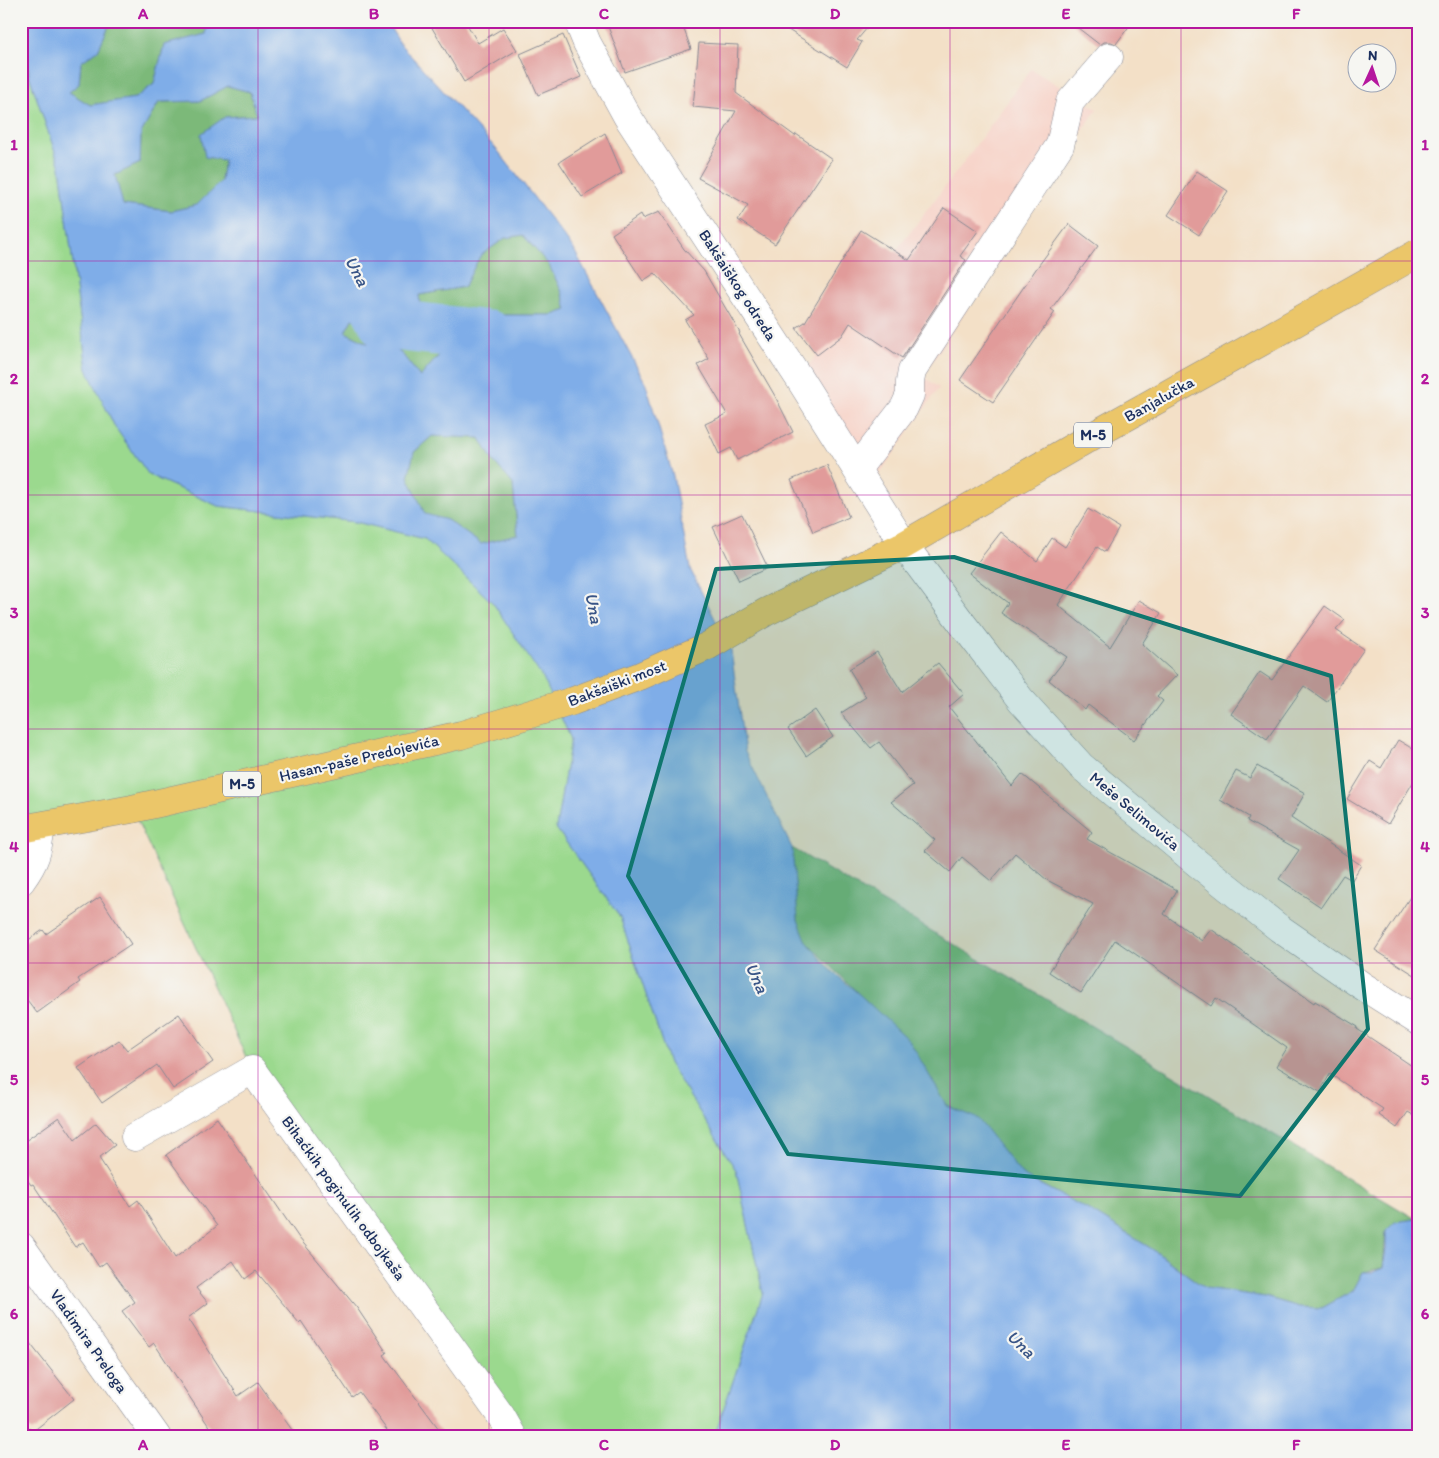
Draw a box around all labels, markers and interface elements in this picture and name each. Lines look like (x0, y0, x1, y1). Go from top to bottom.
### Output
text: A (137, 4, 149, 23)
text: B (369, 4, 380, 23)
text: C (599, 4, 610, 23)
text: D (830, 4, 841, 23)
text: E (1062, 4, 1071, 23)
text: F (1292, 4, 1301, 23)
north arrow (1346, 42, 1396, 92)
text: N (1367, 47, 1378, 64)
text: 1 (10, 135, 18, 154)
text: 1 (1421, 135, 1429, 154)
street label: Bakšaiškog odreda (695, 226, 781, 345)
water label: Una (340, 252, 374, 291)
text: 2 (10, 369, 19, 388)
text: 2 (1421, 369, 1430, 388)
street label: Banjalučka (1121, 372, 1198, 426)
road number: M-5 (1074, 422, 1112, 448)
water label: Una (580, 590, 608, 626)
text: 3 (10, 603, 19, 622)
text: 3 (1421, 603, 1430, 622)
street label: Bakšaiški most (565, 656, 669, 710)
street label: Hasan-paše Predojevića (277, 730, 441, 786)
street label: Meše Selimovića (1086, 768, 1185, 855)
road number: M-5 (223, 772, 261, 796)
text: 4 (9, 837, 19, 856)
text: 4 (1420, 837, 1430, 856)
water label: Una (740, 959, 774, 997)
text: 5 (10, 1070, 19, 1089)
text: 5 (1421, 1070, 1430, 1089)
street label: Bihaćkih poginulih odbojkaša (278, 1112, 410, 1284)
street label: Vladimira Preloga (46, 1285, 132, 1397)
text: 6 (10, 1304, 19, 1323)
text: 6 (1421, 1304, 1430, 1323)
water label: Una (1002, 1325, 1040, 1363)
text: A (137, 1435, 149, 1454)
text: B (369, 1435, 380, 1454)
text: C (599, 1435, 610, 1454)
text: D (830, 1435, 841, 1454)
text: E (1062, 1435, 1071, 1454)
text: F (1292, 1435, 1301, 1454)

